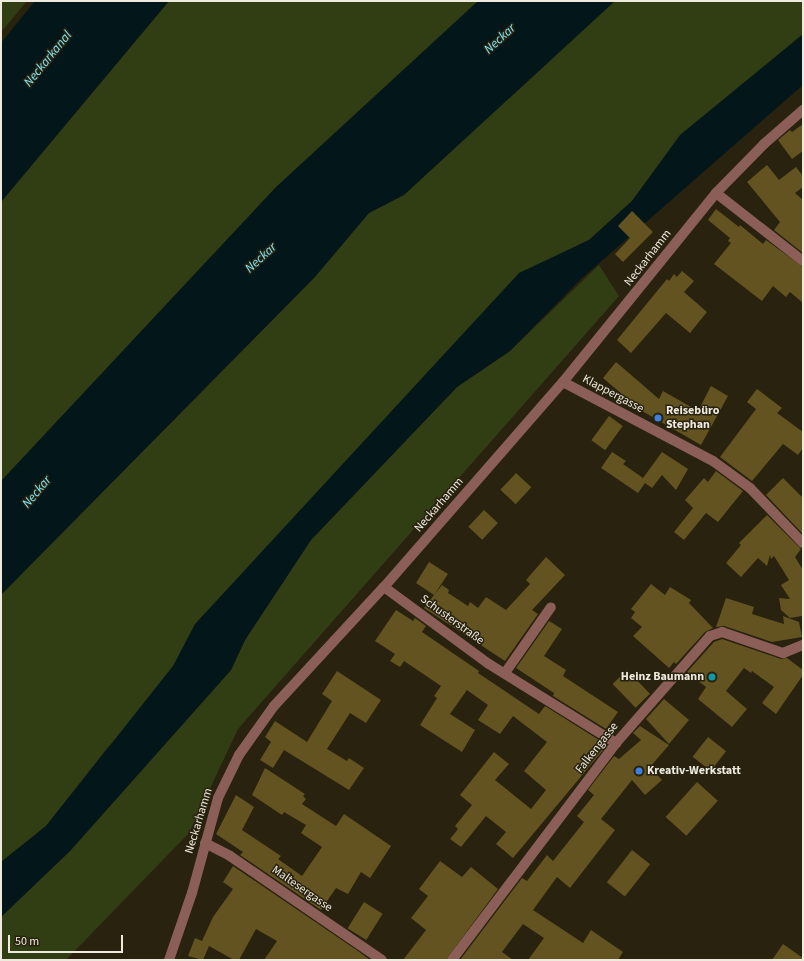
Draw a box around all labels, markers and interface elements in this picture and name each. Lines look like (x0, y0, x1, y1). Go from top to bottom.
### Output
water label: Neckar (481, 21, 519, 57)
water label: Neckarkanal (21, 28, 75, 90)
street label: Neckarhamm (621, 227, 675, 289)
water label: Neckar (242, 240, 280, 276)
street label: Klappergasse (580, 372, 646, 416)
place label: Reisebüro Stephan (666, 404, 719, 432)
marker: Reisebüro Stephan (653, 413, 663, 423)
water label: Neckar (19, 473, 55, 511)
street label: Neckarhamm (411, 475, 467, 535)
street label: Schusterstraße (417, 592, 487, 648)
place label: Heinz Baumann (621, 670, 704, 684)
marker: Heinz Baumann (707, 672, 717, 682)
street label: Falkengasse (573, 720, 621, 776)
place label: Kreativ-Werkstatt (647, 764, 741, 778)
marker: Kreativ-Werkstatt (634, 766, 644, 776)
street label: Neckarhamm (182, 787, 216, 855)
street label: Maltesergasse (269, 863, 335, 915)
scale bar (10, 927, 125, 953)
text: 50 m (15, 933, 39, 950)

